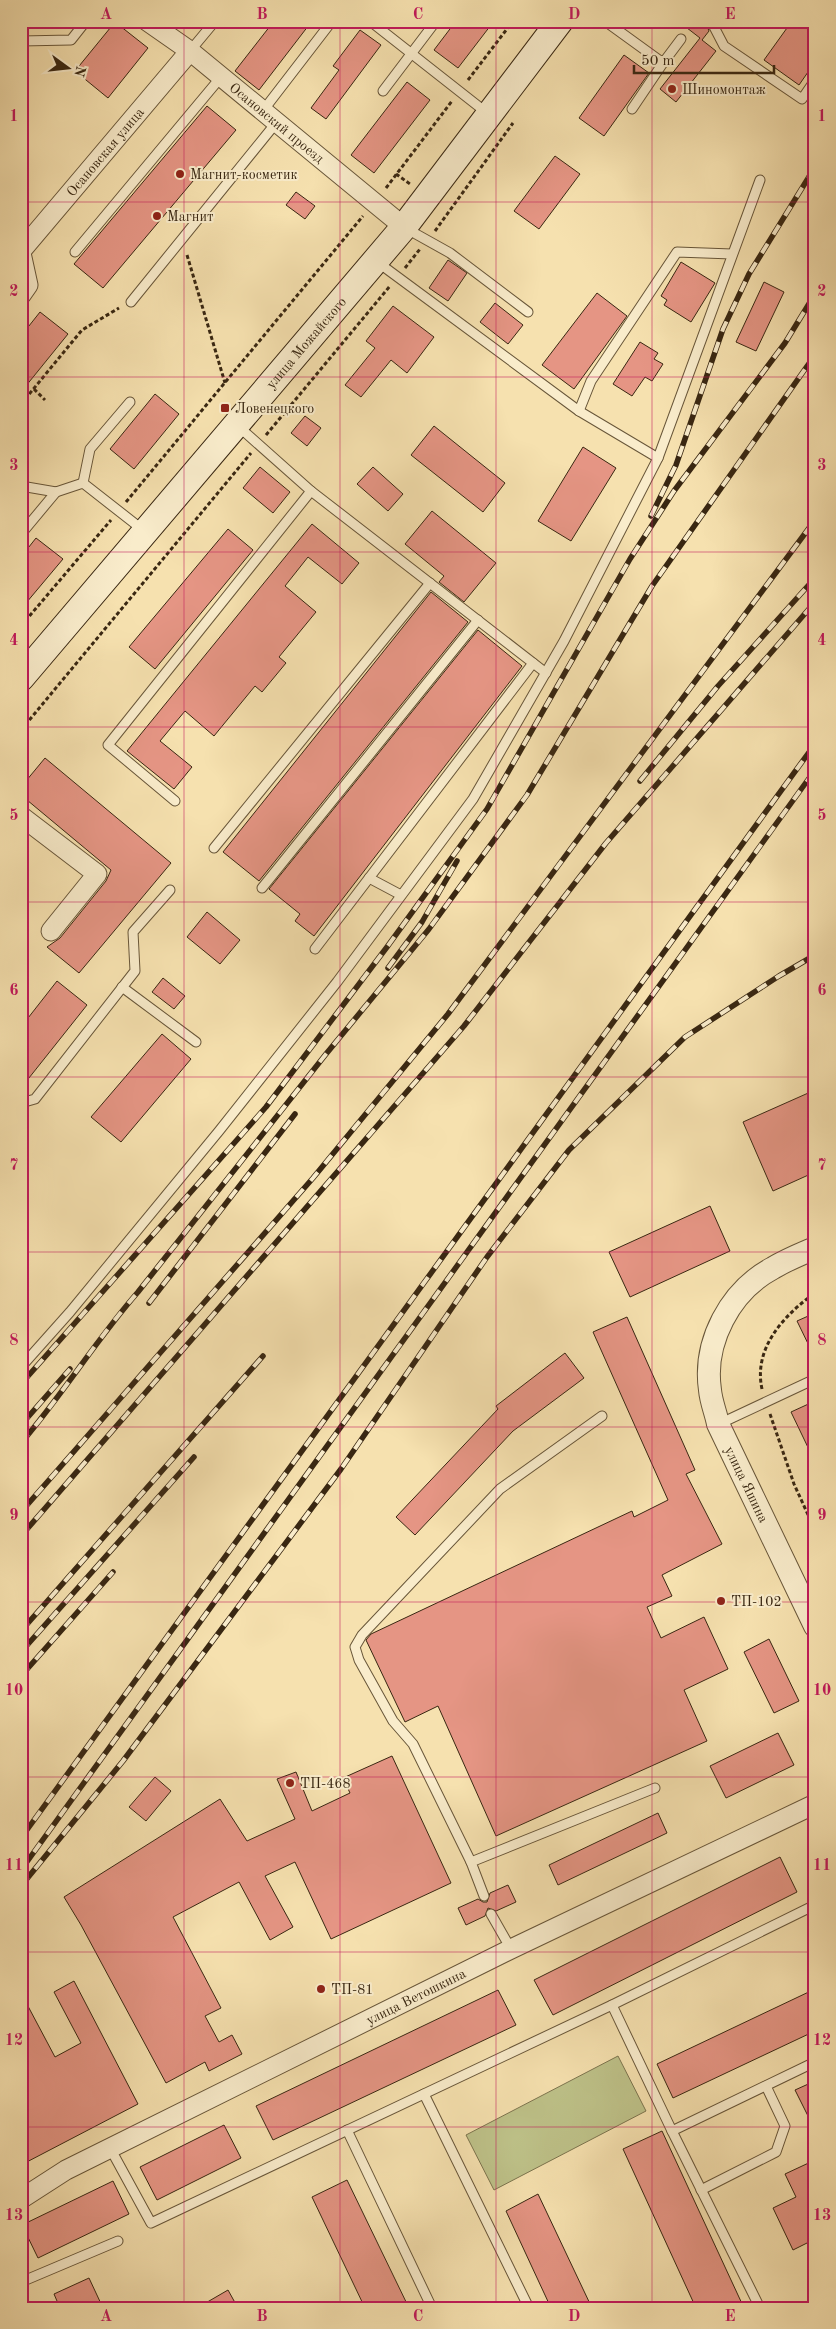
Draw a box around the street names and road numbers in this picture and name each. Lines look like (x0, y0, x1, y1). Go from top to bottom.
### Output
street label: Осановский проезд (226, 80, 326, 166)
street label: Осановская улица (64, 105, 147, 199)
street label: улица Можайского (264, 295, 349, 392)
street label: улица Яшина (722, 1444, 770, 1525)
street label: улица Ветошкина (364, 1967, 468, 2028)

